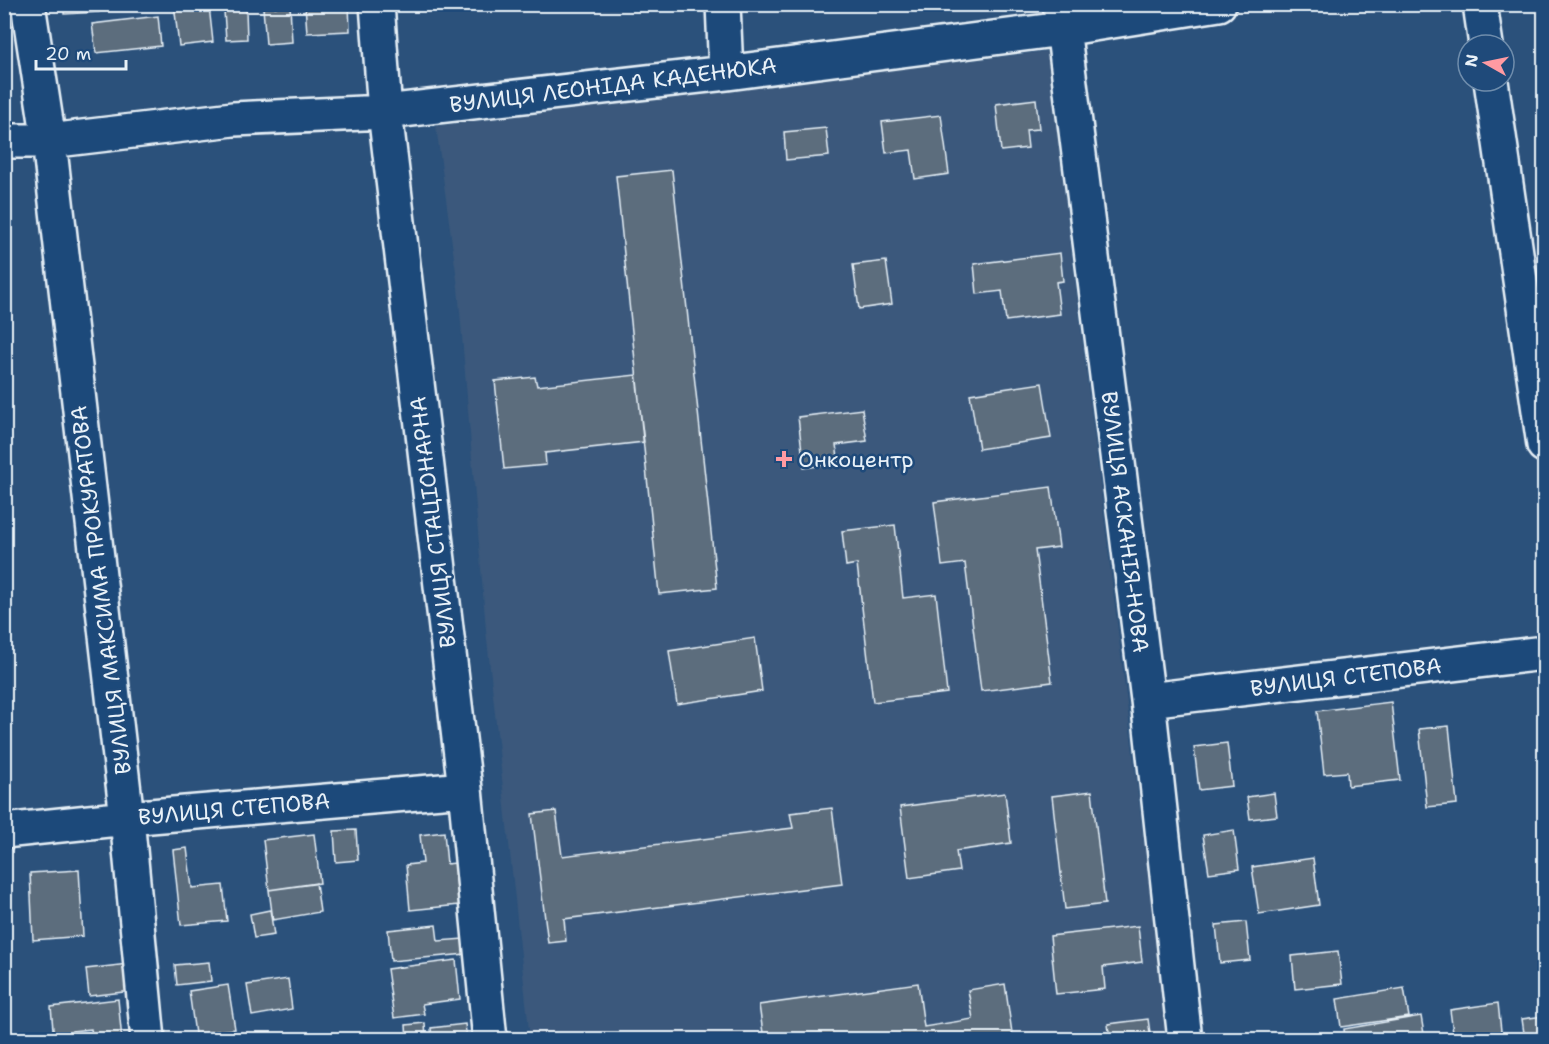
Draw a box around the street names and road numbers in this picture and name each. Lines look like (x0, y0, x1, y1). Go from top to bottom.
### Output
street label: ВУЛИЦЯ ЛЕОНІДА КАДЕНЮКА (448, 51, 778, 119)
street label: ВУЛИЦЯ АСКАНІЯ-НОВА (1095, 390, 1155, 654)
street label: ВУЛИЦЯ СТАЦІОНАРНА (403, 395, 463, 649)
street label: ВУЛИЦЯ МАКСИМА ПРОКУРАТОВА (64, 404, 138, 776)
street label: ВУЛИЦЯ СТЕПОВА (1249, 651, 1443, 703)
street label: ВУЛИЦЯ СТЕПОВА (137, 786, 331, 832)

